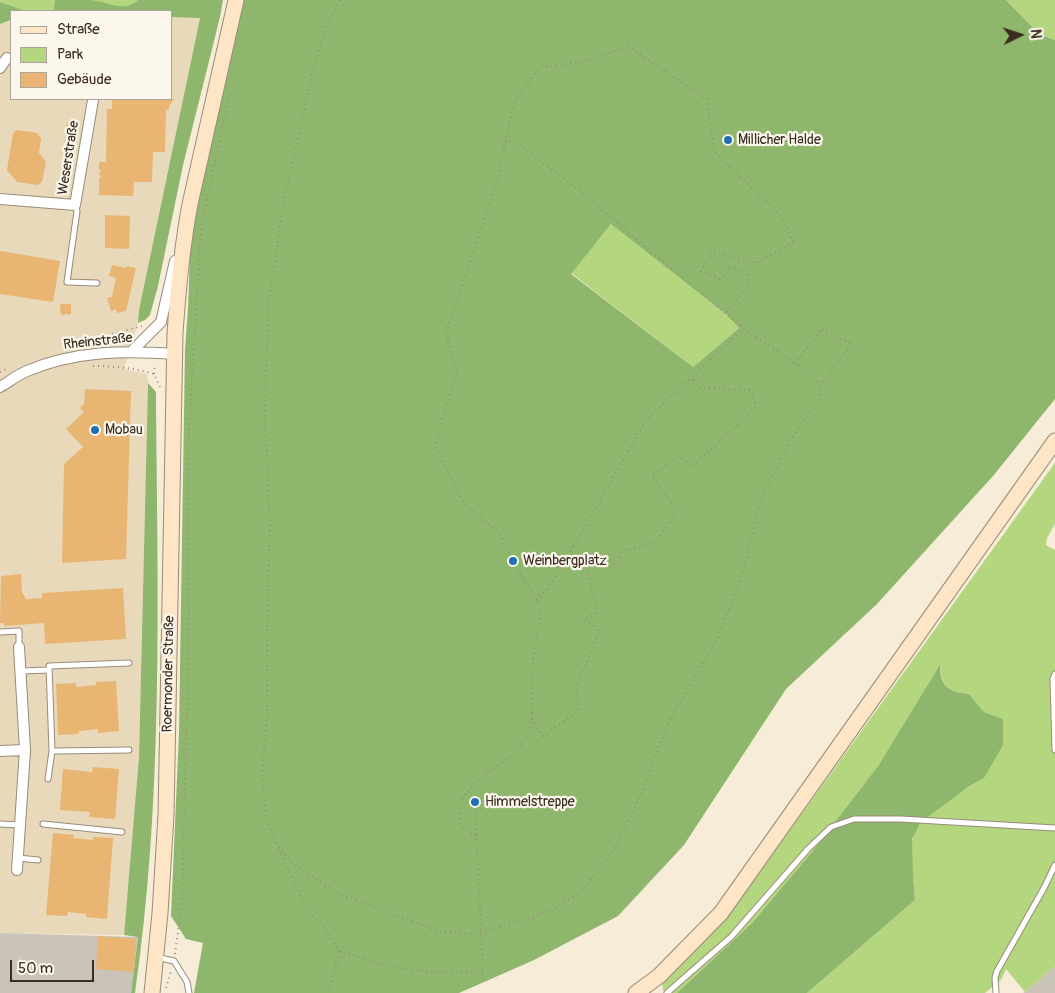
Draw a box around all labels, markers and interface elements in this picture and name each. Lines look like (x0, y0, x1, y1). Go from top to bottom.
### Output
legend (10, 10, 172, 100)
north arrow (995, 10, 1045, 60)
text: Straße (57, 20, 100, 39)
text: N (1027, 29, 1044, 39)
text: Park (57, 45, 83, 64)
text: Gebäude (57, 70, 111, 89)
street label: Weserstraße (55, 120, 83, 196)
place label: Millicher Halde (738, 132, 821, 148)
marker: Millicher Halde (722, 134, 734, 146)
street label: Rheinstraße (63, 330, 133, 354)
place label: Mobau (105, 422, 143, 438)
marker: Mobau (89, 424, 101, 436)
place label: Weinbergplatz (523, 553, 607, 569)
marker: Weinbergplatz (507, 555, 519, 567)
street label: Roermonder Straße (160, 615, 178, 733)
place label: Himmelstreppe (485, 794, 575, 810)
marker: Himmelstreppe (469, 796, 481, 808)
scale bar (12, 950, 96, 982)
text: 50 m (18, 959, 53, 978)

